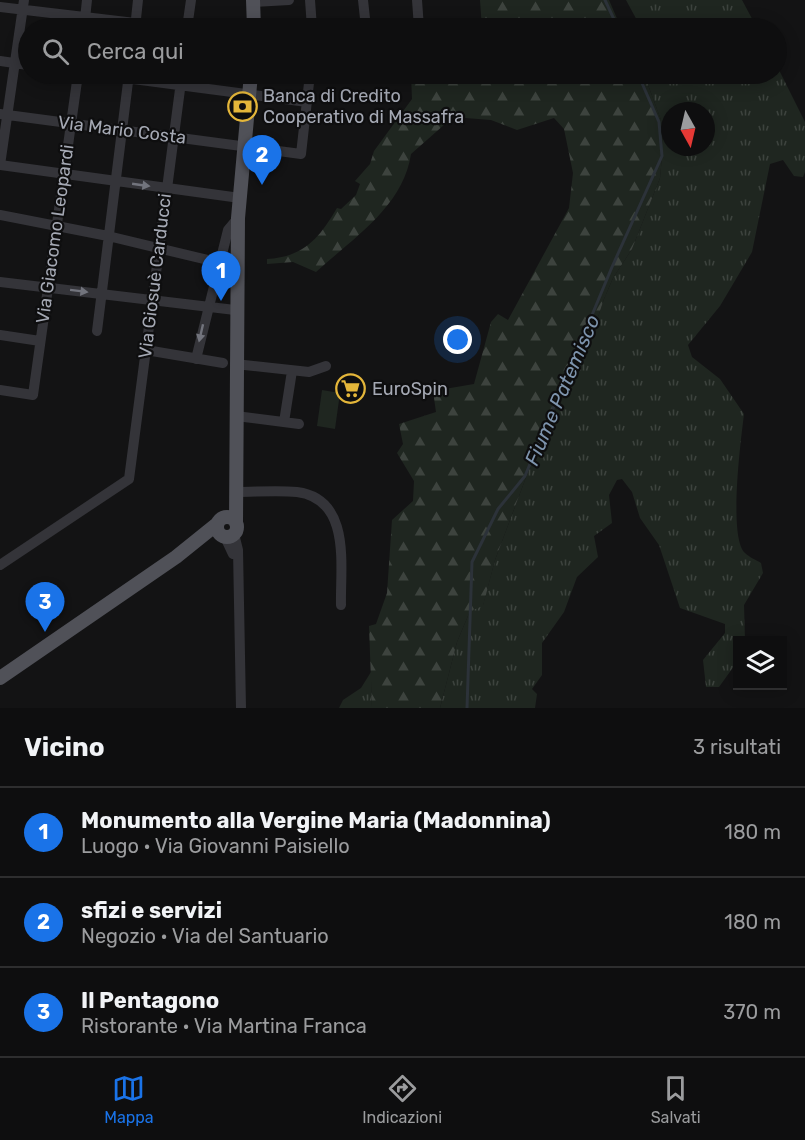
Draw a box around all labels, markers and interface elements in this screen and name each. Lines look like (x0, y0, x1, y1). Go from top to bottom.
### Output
search box (18, 18, 787, 84)
icon: search (39, 35, 72, 68)
text: Cerca qui (87, 38, 183, 65)
place label: Banca di Credito Cooperativo di Massafra (263, 85, 464, 128)
bank icon: Banca di Credito Cooperativo di Massafra (226, 90, 258, 122)
north arrow (661, 102, 715, 156)
street label: Via Mario Costa (57, 111, 187, 149)
pin: 2 (242, 136, 282, 185)
street label: Via Giacomo Leopardi (32, 143, 78, 325)
one-way arrow (132, 181, 151, 190)
street label: Via Giosuè Carducci (134, 192, 176, 360)
pin: 1 (202, 252, 240, 301)
one-way arrow (70, 286, 89, 296)
water label: Fiume Patemisco (519, 311, 605, 469)
one-way arrow (196, 324, 206, 342)
your location (443, 325, 472, 354)
supermarket icon: EuroSpin (335, 373, 367, 405)
place label: EuroSpin (372, 378, 448, 400)
pin: 3 (26, 582, 64, 632)
map controls (733, 636, 787, 690)
button: layers (733, 636, 787, 690)
text: Vicino (24, 732, 105, 763)
text: 3 risultati (693, 735, 781, 759)
text: Monumento alla Vergine Maria (Madonnina) (81, 807, 551, 834)
text: 1 (39, 820, 48, 844)
text: 180 m (724, 820, 781, 844)
text: Luogo · Via Giovanni Paisiello (81, 834, 350, 858)
text: sfizi e servizi (81, 897, 222, 924)
text: 2 (37, 910, 50, 934)
text: 180 m (724, 910, 781, 934)
text: Negozio · Via del Santuario (81, 924, 329, 948)
text: Il Pentagono (81, 987, 219, 1014)
text: 3 (37, 1000, 50, 1024)
text: 370 m (723, 1000, 781, 1024)
text: Ristorante · Via Martina Franca (81, 1014, 367, 1038)
tab: Mappa (104, 1072, 154, 1127)
tab: Indicazioni (362, 1072, 442, 1127)
tab: Salvati (651, 1072, 701, 1127)

